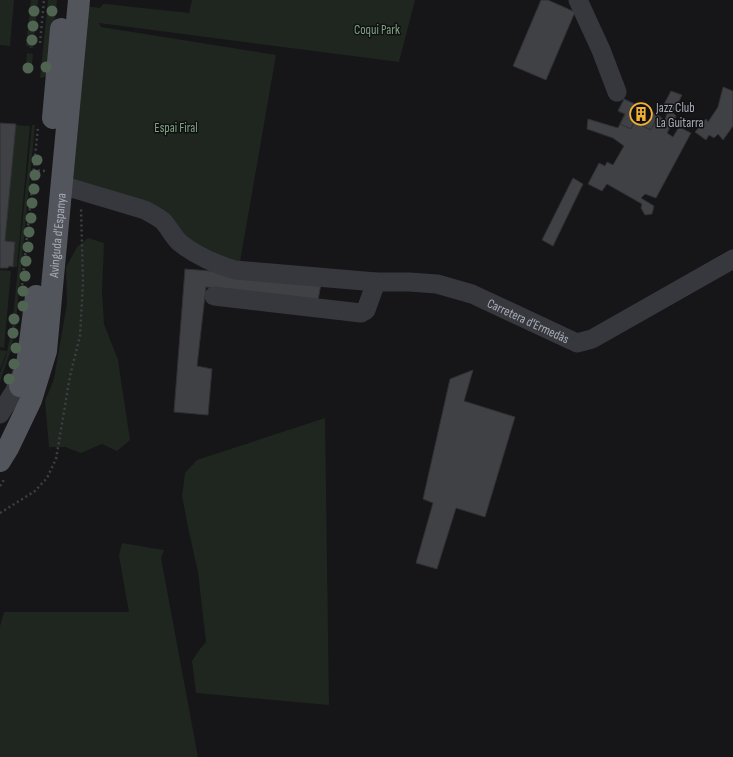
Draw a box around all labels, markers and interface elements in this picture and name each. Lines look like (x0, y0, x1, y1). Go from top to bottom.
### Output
park label: Coqui Park (354, 22, 400, 38)
place label: Jazz Club La Guitarra (655, 100, 703, 131)
building icon: Jazz Club La Guitarra (628, 101, 654, 127)
park label: Espai Firal (154, 120, 198, 136)
street label: Avinguda d'Espanya (46, 192, 70, 279)
street label: Carretera d'Ermedàs (485, 295, 572, 347)

